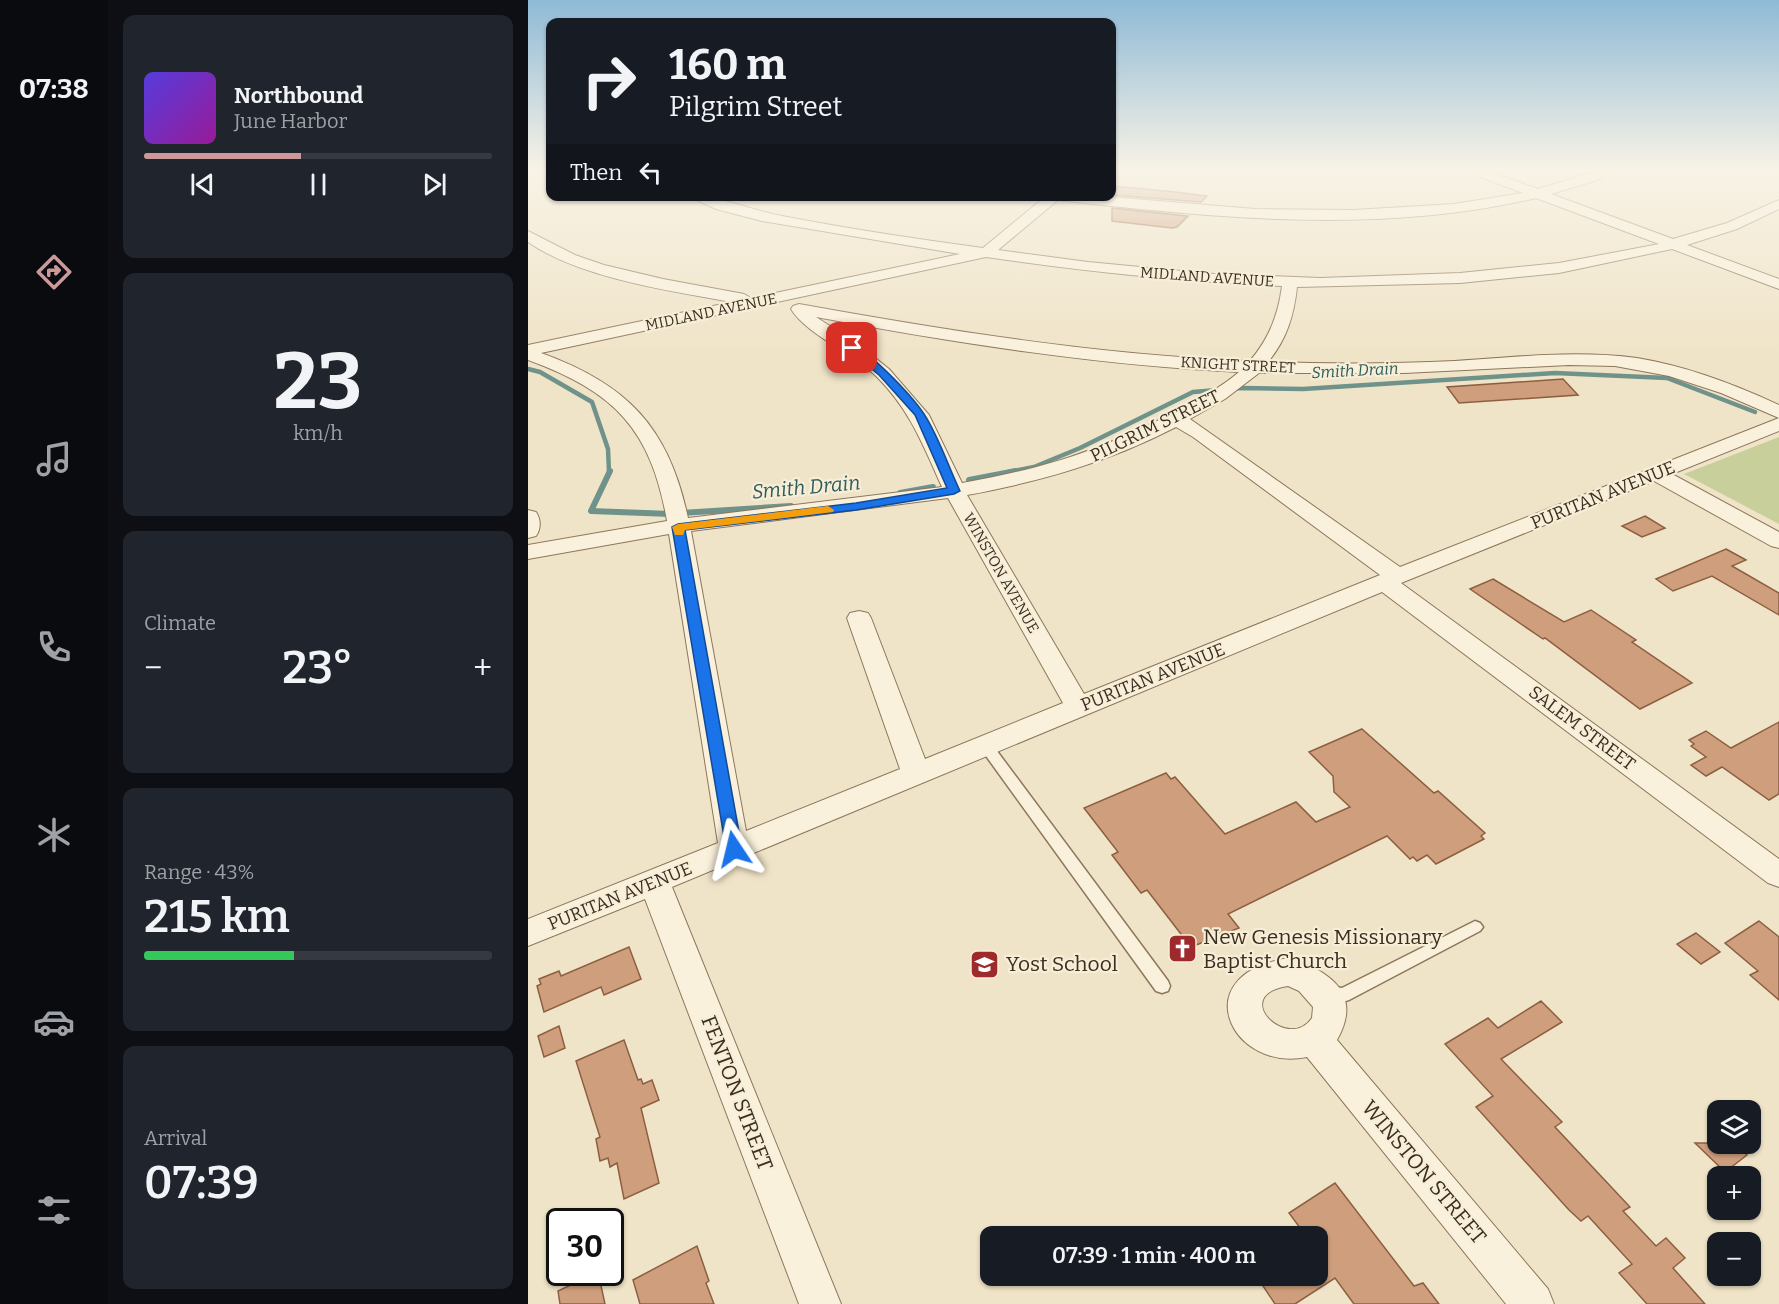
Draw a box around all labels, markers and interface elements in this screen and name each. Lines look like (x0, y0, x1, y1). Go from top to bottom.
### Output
text: 160 m (669, 40, 786, 90)
icon: right (570, 42, 648, 120)
text: 07:38 (19, 73, 89, 105)
text: Northbound (234, 82, 363, 109)
text: Pilgrim Street (669, 91, 842, 123)
text: June Harbor (234, 109, 347, 133)
icon: left (634, 156, 667, 189)
text: Then (570, 159, 622, 186)
icon: previous (186, 168, 219, 201)
icon: pause (302, 168, 335, 201)
icon: next (418, 168, 451, 201)
icon: directions (33, 251, 75, 293)
street label: MIDLAND AVENUE (1139, 263, 1275, 291)
street label: MIDLAND AVENUE (644, 289, 778, 335)
pin (826, 322, 877, 373)
icon: arrive (835, 331, 868, 364)
text: 23 (274, 335, 362, 429)
street label: KNIGHT STREET (1180, 353, 1296, 377)
water label: Smith Drain (1311, 359, 1399, 382)
street label: PILGRIM STREET (1087, 385, 1224, 467)
text: km/h (293, 421, 343, 445)
icon: music (33, 438, 75, 480)
street label: PURITAN AVENUE (1528, 456, 1678, 534)
water label: Smith Drain (751, 470, 861, 504)
street label: WINSTON AVENUE (959, 510, 1043, 636)
text: Climate (144, 611, 216, 635)
icon: phone (33, 626, 75, 668)
street label: PURITAN AVENUE (1078, 638, 1228, 716)
text: 23° (282, 641, 353, 695)
text: − (144, 648, 162, 688)
text: + (473, 648, 492, 688)
street label: SALEM STREET (1524, 681, 1640, 775)
icon: climate (33, 814, 75, 856)
position arrow (702, 817, 766, 881)
street label: PURITAN AVENUE (545, 857, 695, 935)
text: Range · 43% (144, 860, 255, 884)
text: 215 km (144, 890, 290, 944)
place label: New Genesis Missionary Baptist Church (1203, 924, 1443, 974)
church icon: New Genesis Missionary Baptist Church (1166, 933, 1198, 965)
school or university icon: Yost School (969, 948, 1001, 980)
place label: Yost School (1006, 951, 1118, 977)
icon: car (33, 1001, 75, 1043)
street label: FENTON STREET (696, 1012, 778, 1174)
street label: WINSTON STREET (1356, 1095, 1492, 1249)
map controls (1707, 1100, 1761, 1286)
button: layers (1707, 1100, 1761, 1154)
text: Arrival (144, 1126, 207, 1150)
text: 07:39 (144, 1156, 259, 1210)
button: + (1707, 1166, 1761, 1220)
icon: filters (33, 1189, 75, 1231)
speed limit sign: 30 (546, 1208, 624, 1286)
button: − (1707, 1232, 1761, 1286)
text: 07:39 · 1 min · 400 m (1052, 1242, 1256, 1269)

